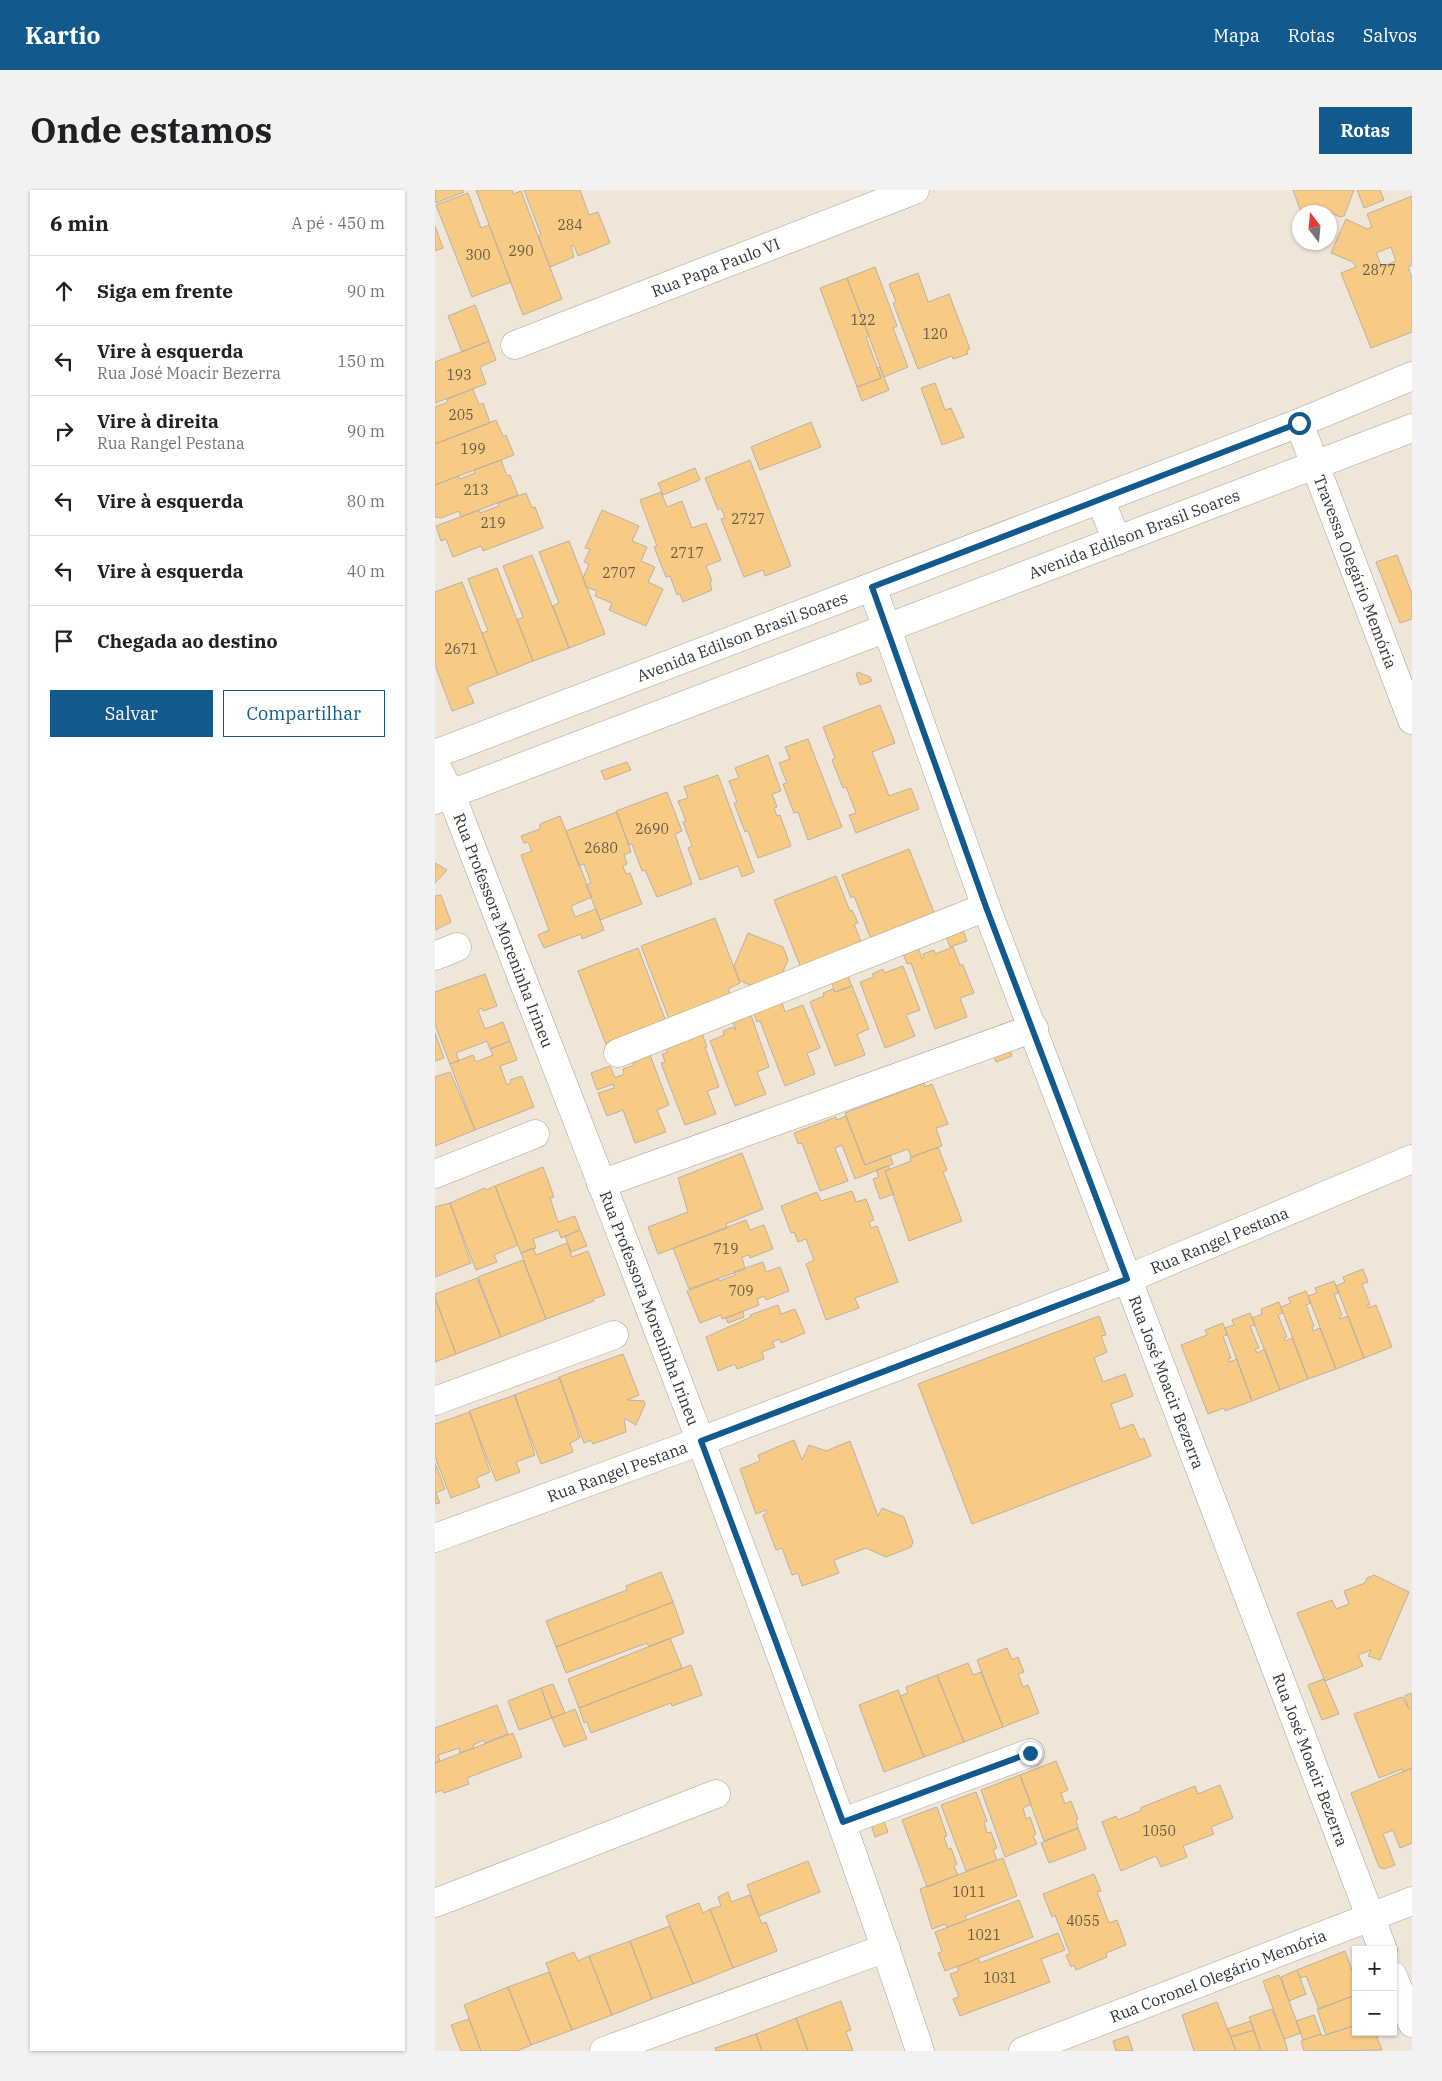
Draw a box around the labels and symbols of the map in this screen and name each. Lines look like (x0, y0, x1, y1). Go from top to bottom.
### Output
north arrow (1292, 205, 1337, 250)
house number: 284 (557, 216, 583, 234)
street label: Rua Papa Paulo VI (648, 233, 783, 301)
house number: 290 (508, 242, 534, 260)
house number: 300 (465, 246, 491, 264)
house number: 2877 (1362, 261, 1396, 279)
house number: 122 (850, 311, 876, 329)
house number: 120 (922, 325, 948, 343)
house number: 193 (446, 366, 472, 384)
house number: 205 (448, 406, 474, 424)
route start (1288, 412, 1311, 435)
house number: 199 (460, 440, 486, 458)
street label: Travessa Olegário Memória (1310, 472, 1402, 672)
house number: 213 (463, 481, 489, 499)
street label: Avenida Edilson Brasil Soares (1026, 485, 1242, 583)
house number: 2727 (731, 510, 765, 528)
house number: 219 (480, 514, 506, 532)
house number: 2717 (670, 544, 704, 562)
house number: 2707 (602, 564, 636, 582)
street label: Avenida Edilson Brasil Soares (634, 587, 851, 686)
house number: 2671 (444, 640, 478, 658)
street label: Rua Professora Moreninha Irineu (449, 810, 558, 1050)
house number: 2690 (635, 820, 669, 838)
house number: 2680 (584, 839, 618, 857)
street label: Rua Professora Moreninha Irineu (595, 1188, 704, 1428)
street label: Rua Rangel Pestana (1147, 1202, 1292, 1278)
house number: 719 (713, 1240, 739, 1258)
house number: 709 (728, 1282, 754, 1300)
street label: Rua José Moacir Bezerra (1125, 1292, 1209, 1472)
street label: Rua Rangel Pestana (544, 1437, 690, 1506)
street label: Rua José Moacir Bezerra (1268, 1670, 1353, 1849)
route end (1019, 1742, 1042, 1765)
house number: 1050 (1142, 1822, 1176, 1840)
house number: 1011 (952, 1883, 986, 1901)
house number: 4055 (1066, 1912, 1100, 1930)
street label: Rua Coronel Olegário Memória (1107, 1925, 1329, 2027)
house number: 1021 (967, 1926, 1001, 1944)
house number: 1031 (983, 1969, 1017, 1987)

